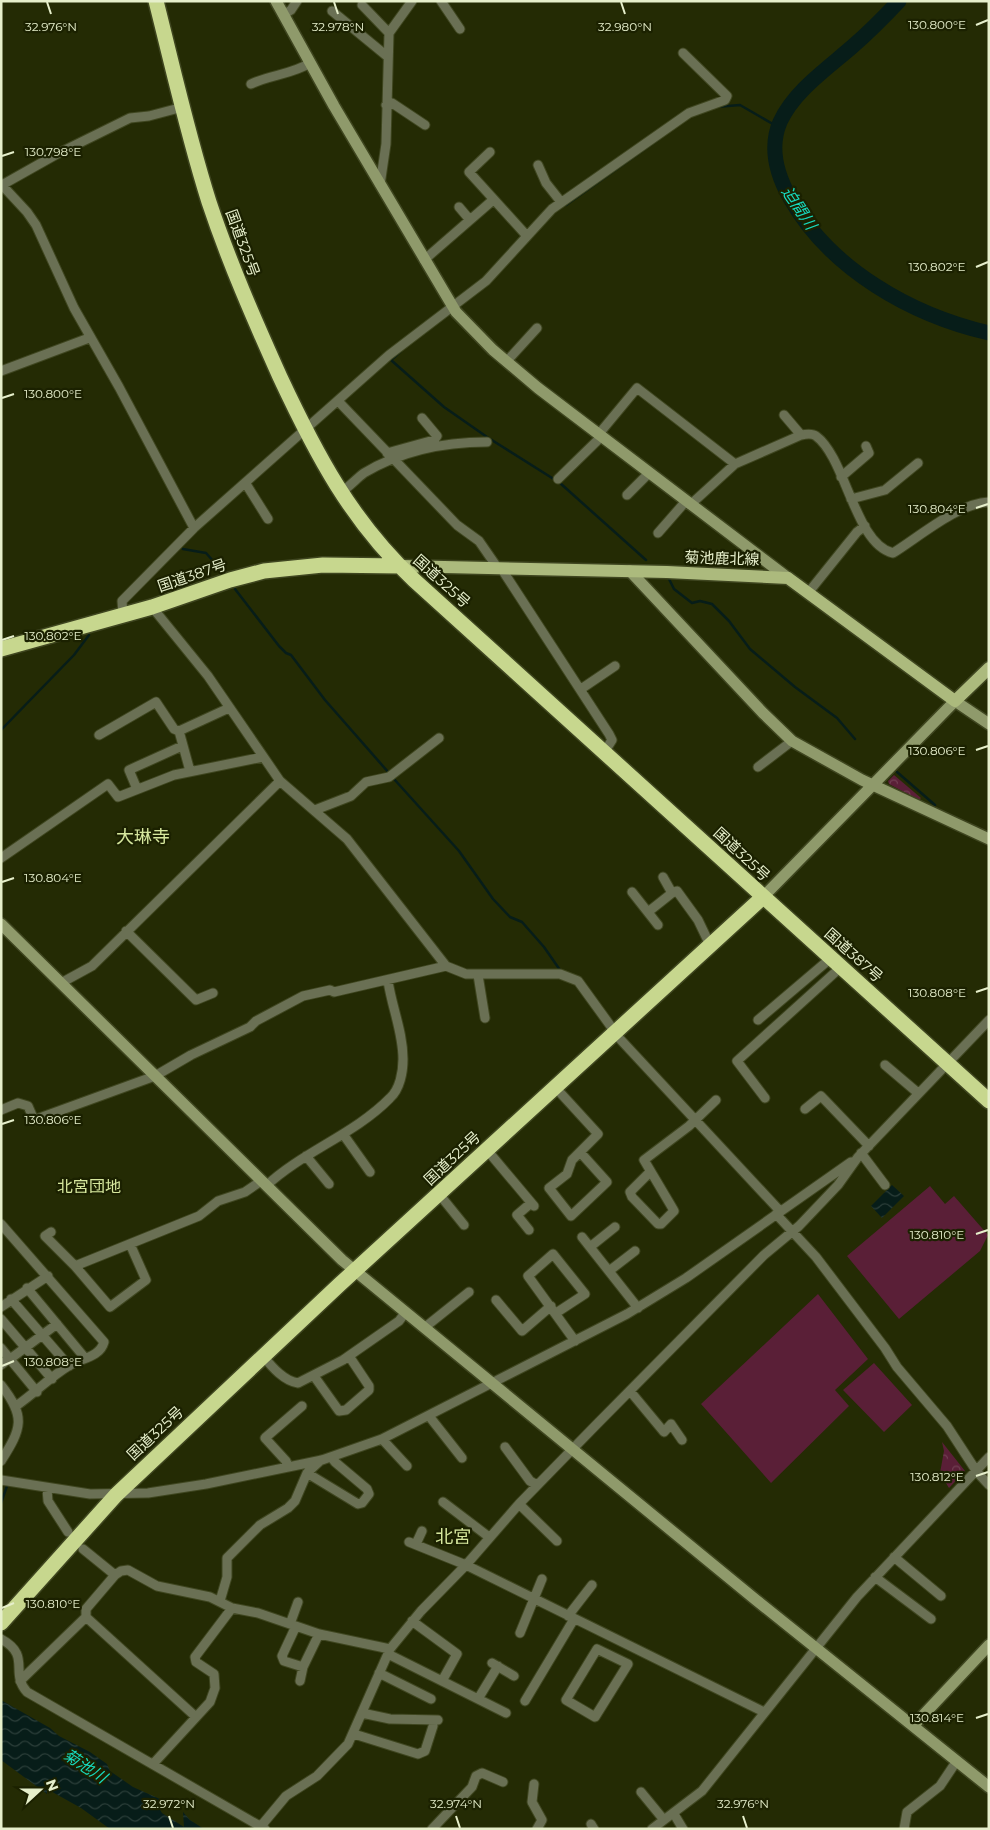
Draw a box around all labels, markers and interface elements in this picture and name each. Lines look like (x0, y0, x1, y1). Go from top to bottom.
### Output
text: 130.800°E (908, 17, 966, 32)
text: 32.976°N (25, 19, 77, 34)
text: 32.978°N (312, 19, 364, 34)
text: 32.980°N (598, 19, 652, 34)
text: 130.798°E (25, 144, 81, 159)
water label: 迫間川 (778, 183, 821, 235)
street label: 国道325号 (222, 207, 264, 279)
text: 130.802°E (908, 259, 966, 274)
text: 130.800°E (24, 386, 82, 401)
text: 130.804°E (908, 501, 966, 516)
street label: 菊池鹿北線 (684, 547, 760, 569)
street label: 国道325号 (409, 550, 475, 612)
street label: 国道387号 (155, 554, 229, 596)
text: 130.802°E (24, 628, 82, 643)
text: 130.806°E (908, 743, 966, 758)
street label: 国道325号 (710, 823, 774, 885)
district label: 大琳寺 (116, 826, 170, 848)
text: 130.804°E (24, 870, 82, 885)
street label: 国道387号 (821, 924, 887, 986)
text: 130.808°E (908, 985, 966, 1000)
text: 130.806°E (24, 1112, 82, 1127)
street label: 国道325号 (420, 1127, 484, 1189)
district label: 北宮団地 (57, 1177, 121, 1196)
text: 130.810°E (910, 1227, 964, 1242)
text: 130.808°E (24, 1354, 82, 1369)
street label: 国道325号 (123, 1402, 187, 1464)
text: 130.812°E (910, 1469, 964, 1484)
district label: 北宮 (435, 1526, 471, 1548)
text: 130.810°E (26, 1596, 80, 1611)
text: 130.814°E (910, 1710, 964, 1725)
water label: 菊池川 (60, 1745, 112, 1788)
north arrow (15, 1765, 65, 1815)
text: N (42, 1777, 63, 1794)
text: 32.972°N (143, 1796, 195, 1811)
text: 32.974°N (430, 1796, 482, 1811)
text: 32.976°N (717, 1796, 769, 1811)

